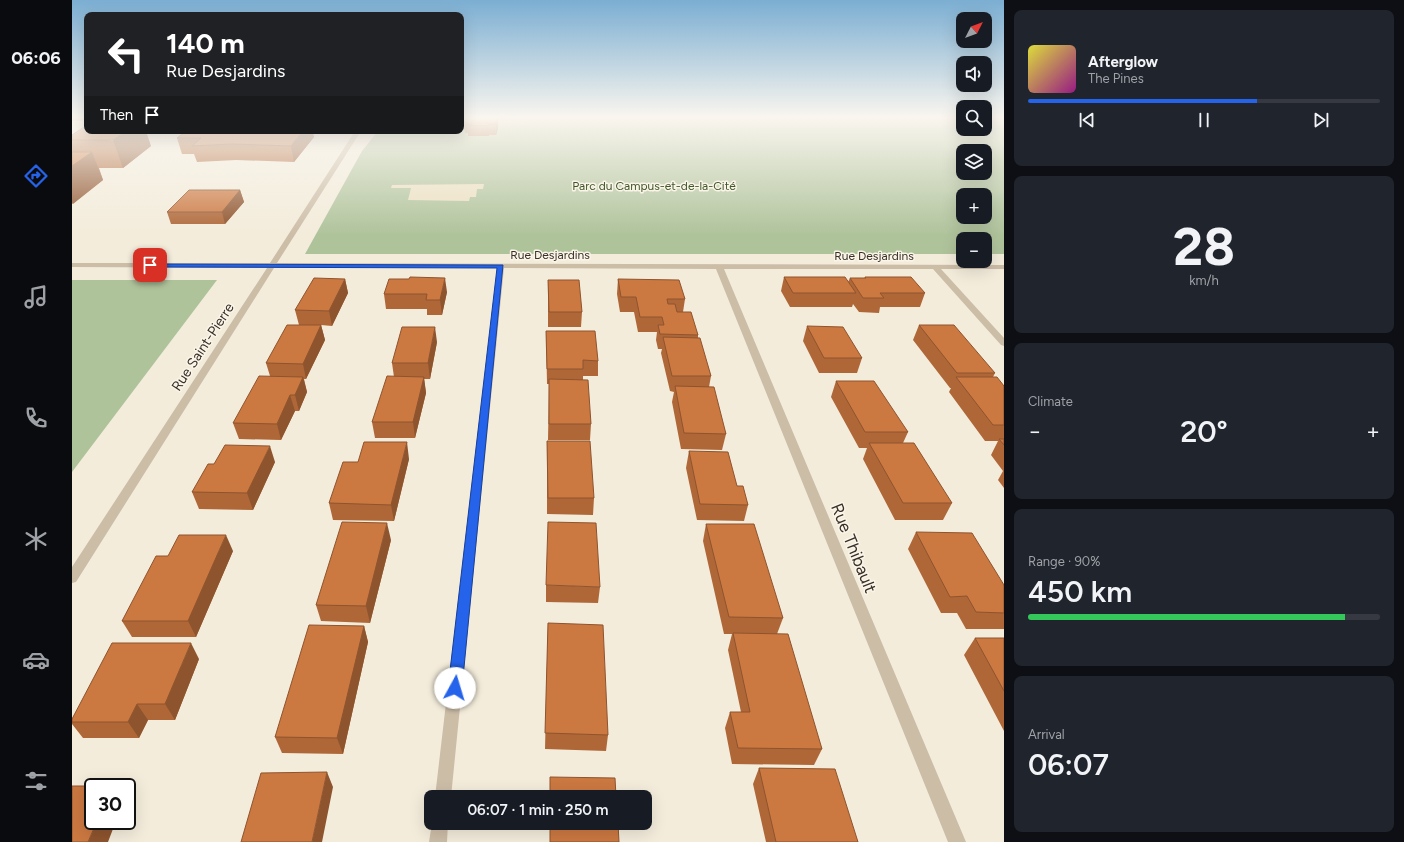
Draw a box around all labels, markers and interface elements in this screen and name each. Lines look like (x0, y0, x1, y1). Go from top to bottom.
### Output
north arrow (956, 12, 992, 48)
map controls (956, 12, 992, 268)
text: 140 m (166, 26, 245, 60)
icon: left (100, 28, 152, 80)
text: 06:06 (11, 47, 61, 69)
text: Afterglow (1088, 53, 1158, 71)
button: sound (956, 56, 992, 92)
text: Rue Desjardins (166, 60, 285, 82)
text: The Pines (1088, 71, 1144, 86)
button: search (956, 100, 992, 136)
icon: arrive (141, 104, 163, 126)
text: Then (100, 106, 133, 124)
icon: previous (1076, 109, 1098, 131)
icon: pause (1193, 109, 1215, 131)
icon: next (1310, 109, 1332, 131)
button: layers (956, 144, 992, 180)
icon: directions (22, 162, 50, 190)
park label: Parc du Campus-et-de-la-Cité (572, 179, 736, 193)
button: + (956, 188, 992, 224)
text: 28 (1173, 216, 1235, 278)
button: − (956, 232, 992, 268)
pin (133, 248, 167, 282)
street label: Rue Desjardins (510, 248, 590, 262)
street label: Rue Desjardins (834, 249, 914, 263)
icon: arrive (139, 254, 161, 276)
text: km/h (1189, 273, 1219, 288)
icon: music (22, 283, 50, 311)
street label: Rue Saint-Pierre (168, 299, 238, 394)
text: Climate (1028, 394, 1073, 409)
icon: phone (22, 404, 50, 432)
text: 20° (1180, 413, 1228, 450)
text: − (1028, 418, 1042, 445)
text: + (1366, 418, 1380, 445)
street label: Rue Thibault (827, 500, 881, 596)
icon: climate (22, 525, 50, 553)
text: Range · 90% (1028, 554, 1100, 569)
text: 450 km (1028, 573, 1132, 610)
icon: car (22, 646, 50, 674)
position arrow (434, 667, 476, 709)
text: Arrival (1028, 727, 1065, 742)
text: 06:07 (1028, 746, 1109, 783)
icon: filters (22, 767, 50, 795)
speed limit sign: 30 (84, 778, 136, 830)
text: 06:07 · 1 min · 250 m (467, 801, 609, 819)

